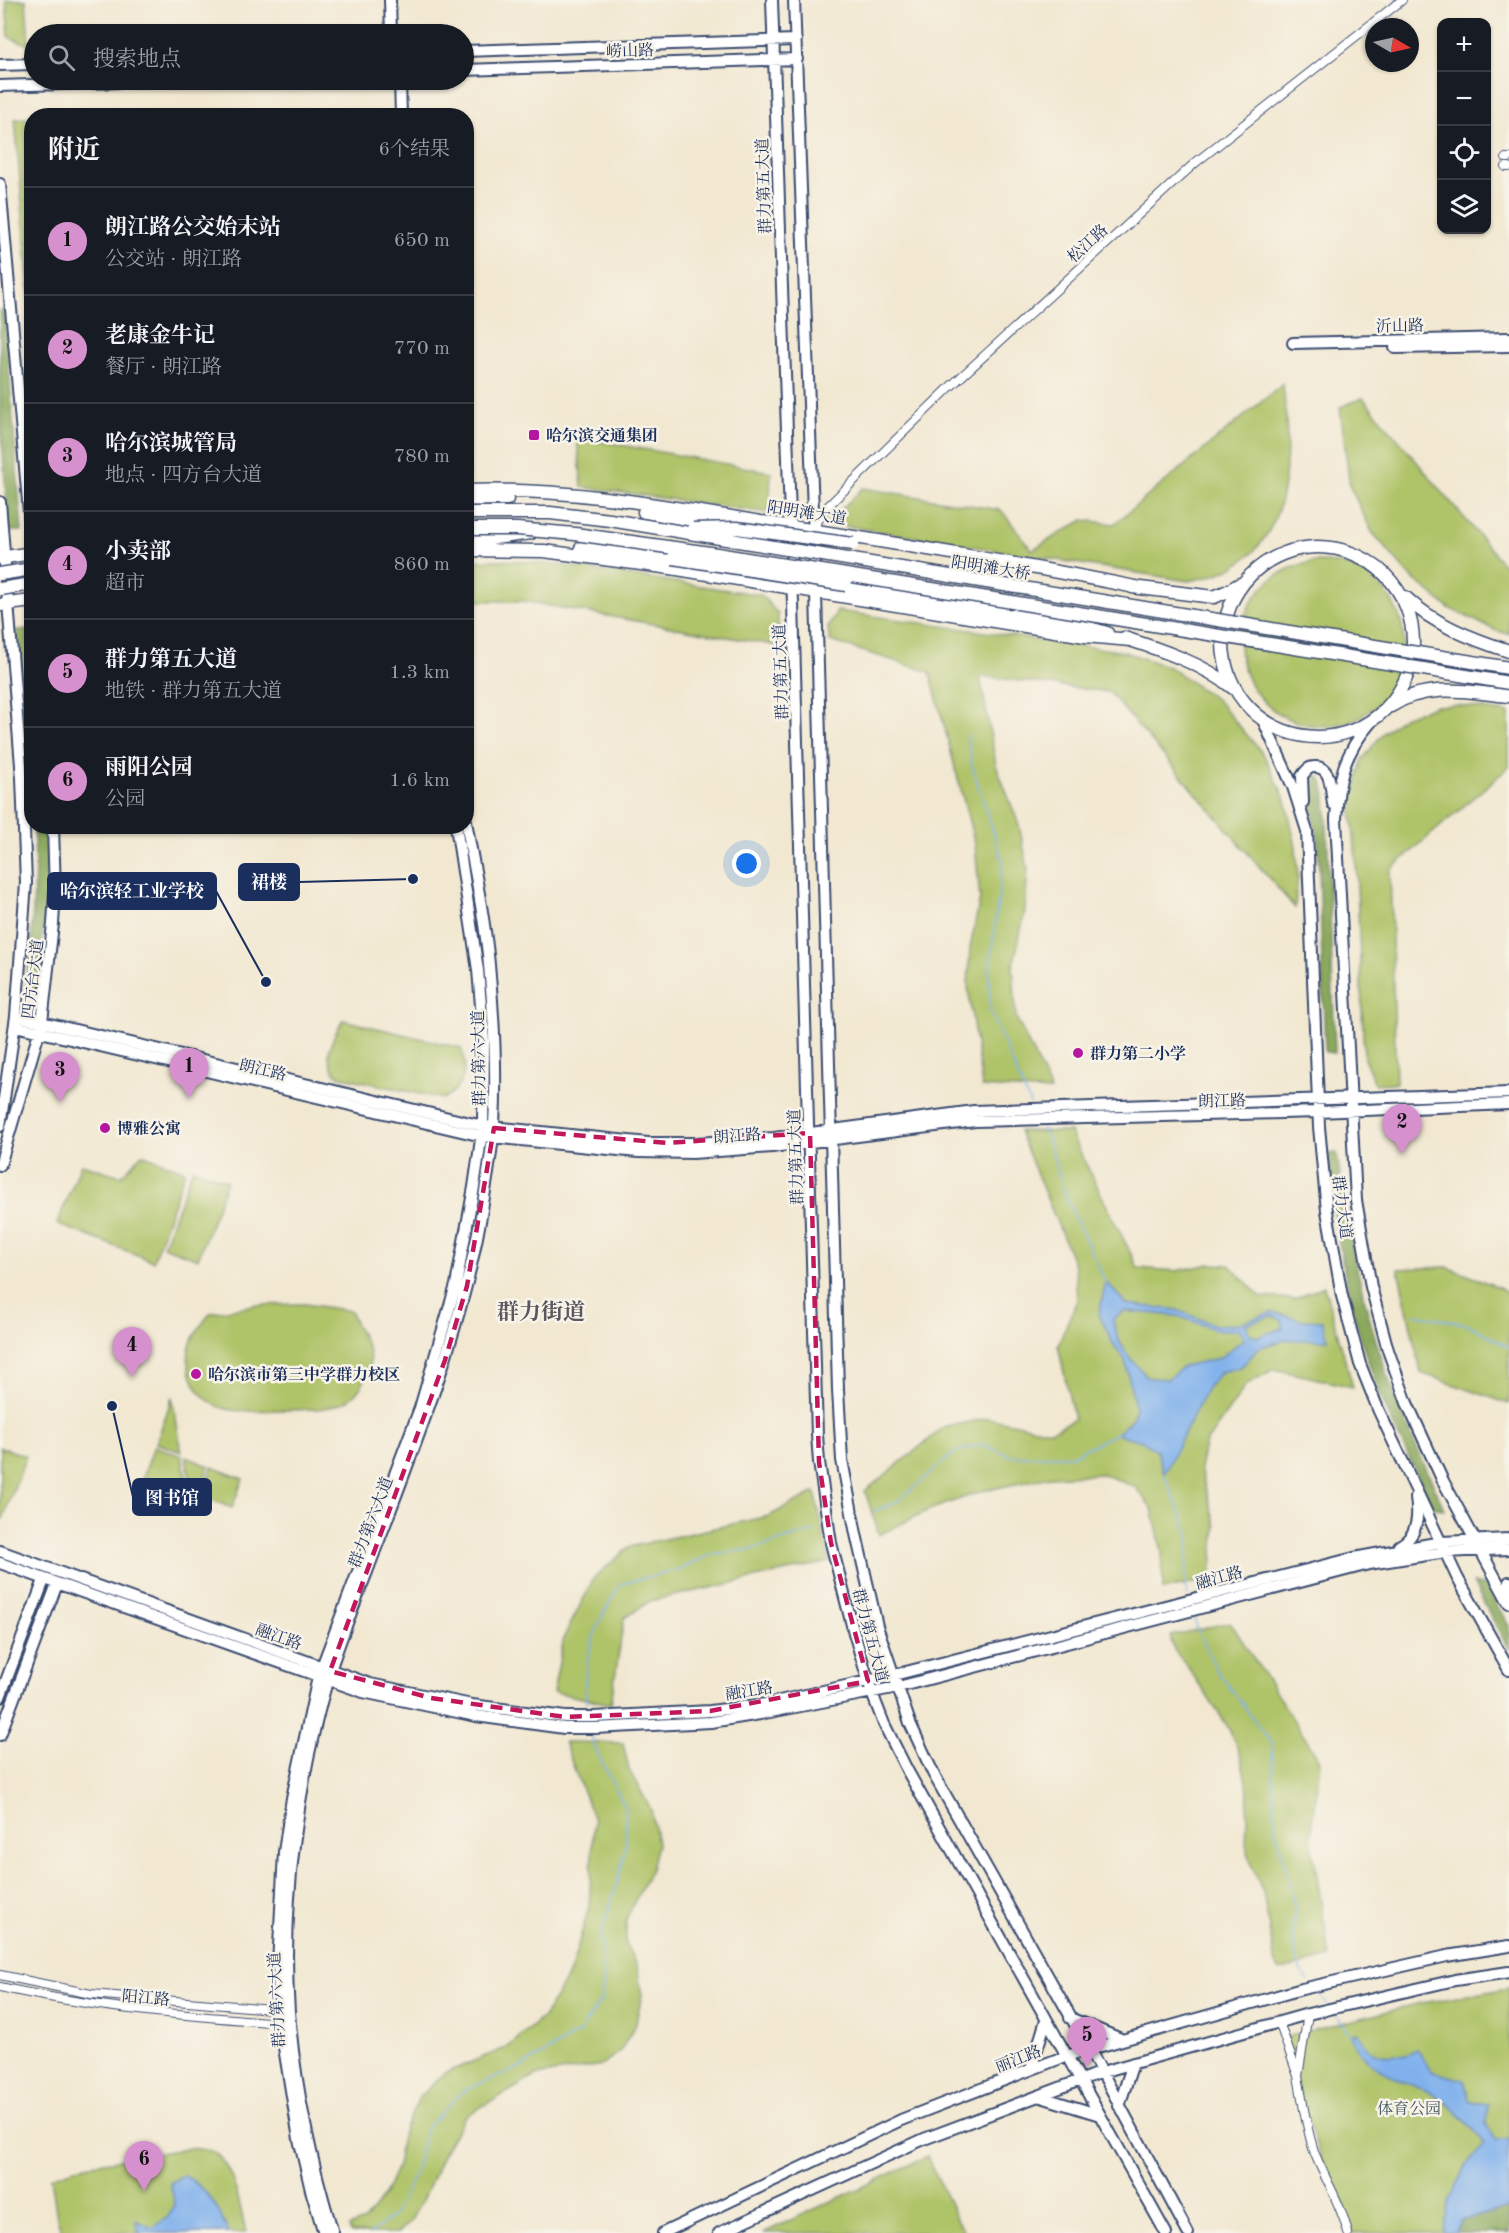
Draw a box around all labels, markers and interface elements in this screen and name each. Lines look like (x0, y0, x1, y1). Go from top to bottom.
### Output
north arrow (1365, 18, 1419, 72)
map controls (1437, 18, 1491, 234)
button: + (1437, 18, 1491, 72)
search box (24, 24, 474, 90)
icon: search (45, 41, 78, 74)
street label: 崂山路 (606, 41, 654, 61)
text: 搜索地点 (93, 49, 181, 71)
button: − (1437, 72, 1491, 126)
button: locate (1437, 126, 1491, 180)
text: 附近 (48, 138, 100, 164)
street label: 群力第五大道 (753, 138, 775, 234)
text: 6个结果 (378, 140, 450, 160)
button: layers (1437, 180, 1491, 234)
text: 朗江路公交始末站 (105, 217, 281, 239)
street label: 松江路 (1064, 221, 1112, 266)
text: 1 (62, 231, 73, 251)
text: 650 m (394, 231, 450, 251)
text: 公交站 · 朗江路 (105, 250, 242, 270)
street label: 沂山路 (1376, 317, 1424, 335)
text: 老康金牛记 (105, 325, 215, 347)
text: 2 (62, 339, 73, 359)
text: 770 m (394, 339, 450, 359)
text: 餐厅 · 朗江路 (105, 358, 222, 378)
place label: 哈尔滨交通集团 (546, 426, 658, 445)
marker: 哈尔滨交通集团 (527, 428, 541, 442)
text: 哈尔滨城管局 (105, 433, 237, 455)
text: 3 (62, 447, 73, 467)
text: 780 m (394, 447, 450, 467)
text: 地点 · 四方台大道 (105, 466, 262, 486)
street label: 阳明滩大道 (766, 498, 848, 528)
text: 小卖部 (105, 541, 171, 563)
street label: 阳明滩大桥 (950, 553, 1032, 583)
text: 4 (62, 555, 73, 575)
text: 860 m (394, 555, 450, 575)
text: 超市 (105, 574, 145, 594)
street label: 群力第五大道 (770, 624, 792, 720)
text: 群力第五大道 (105, 649, 237, 671)
text: 5 (62, 663, 73, 683)
text: 1.3 km (389, 663, 450, 683)
text: 地铁 · 群力第五大道 (105, 682, 282, 702)
text: 雨阳公园 (105, 757, 193, 779)
text: 6 (62, 771, 73, 791)
text: 1.6 km (389, 771, 450, 791)
text: 公园 (105, 790, 145, 810)
your location (732, 849, 761, 878)
callout: 裙楼 (239, 864, 299, 900)
text: 裙楼 (251, 872, 287, 892)
callout: 哈尔滨轻工业学校 (48, 873, 216, 909)
text: 哈尔滨轻工业学校 (60, 881, 204, 901)
street label: 四方台大道 (19, 938, 47, 1020)
street label: 群力第六大道 (469, 1010, 489, 1106)
place label: 群力第二小学 (1090, 1045, 1186, 1063)
marker: 群力第二小学 (1071, 1046, 1085, 1060)
pin: 1 (170, 1048, 208, 1098)
pin: 3 (40, 1052, 80, 1102)
street label: 朗江路 (237, 1056, 288, 1084)
street label: 朗江路 (1198, 1092, 1246, 1110)
pin: 2 (1382, 1104, 1422, 1154)
street label: 群力第五大道 (785, 1109, 807, 1205)
place label: 博雅公寓 (117, 1119, 181, 1138)
marker: 博雅公寓 (98, 1121, 112, 1135)
street label: 朗江路 (712, 1125, 762, 1147)
street label: 群力大道 (1329, 1174, 1355, 1240)
district label: 群力街道 (497, 1300, 585, 1324)
pin: 4 (112, 1328, 152, 1377)
place label: 哈尔滨市第三中学群力校区 (208, 1365, 400, 1384)
marker: 哈尔滨市第三中学群力校区 (189, 1367, 203, 1381)
street label: 群力第六大道 (345, 1474, 397, 1570)
callout: 图书馆 (133, 1479, 211, 1515)
text: 图书馆 (145, 1488, 199, 1508)
street label: 融江路 (1194, 1563, 1245, 1593)
street label: 群力第五大道 (849, 1587, 891, 1684)
street label: 融江路 (253, 1620, 304, 1654)
street label: 融江路 (724, 1678, 774, 1704)
street label: 群力第六大道 (265, 1952, 288, 2048)
street label: 阳江路 (121, 1987, 171, 2009)
pin: 5 (1068, 2018, 1106, 2067)
street label: 丽江路 (993, 2042, 1044, 2076)
park label: 体育公园 (1377, 2100, 1441, 2118)
pin: 6 (124, 2142, 164, 2191)

